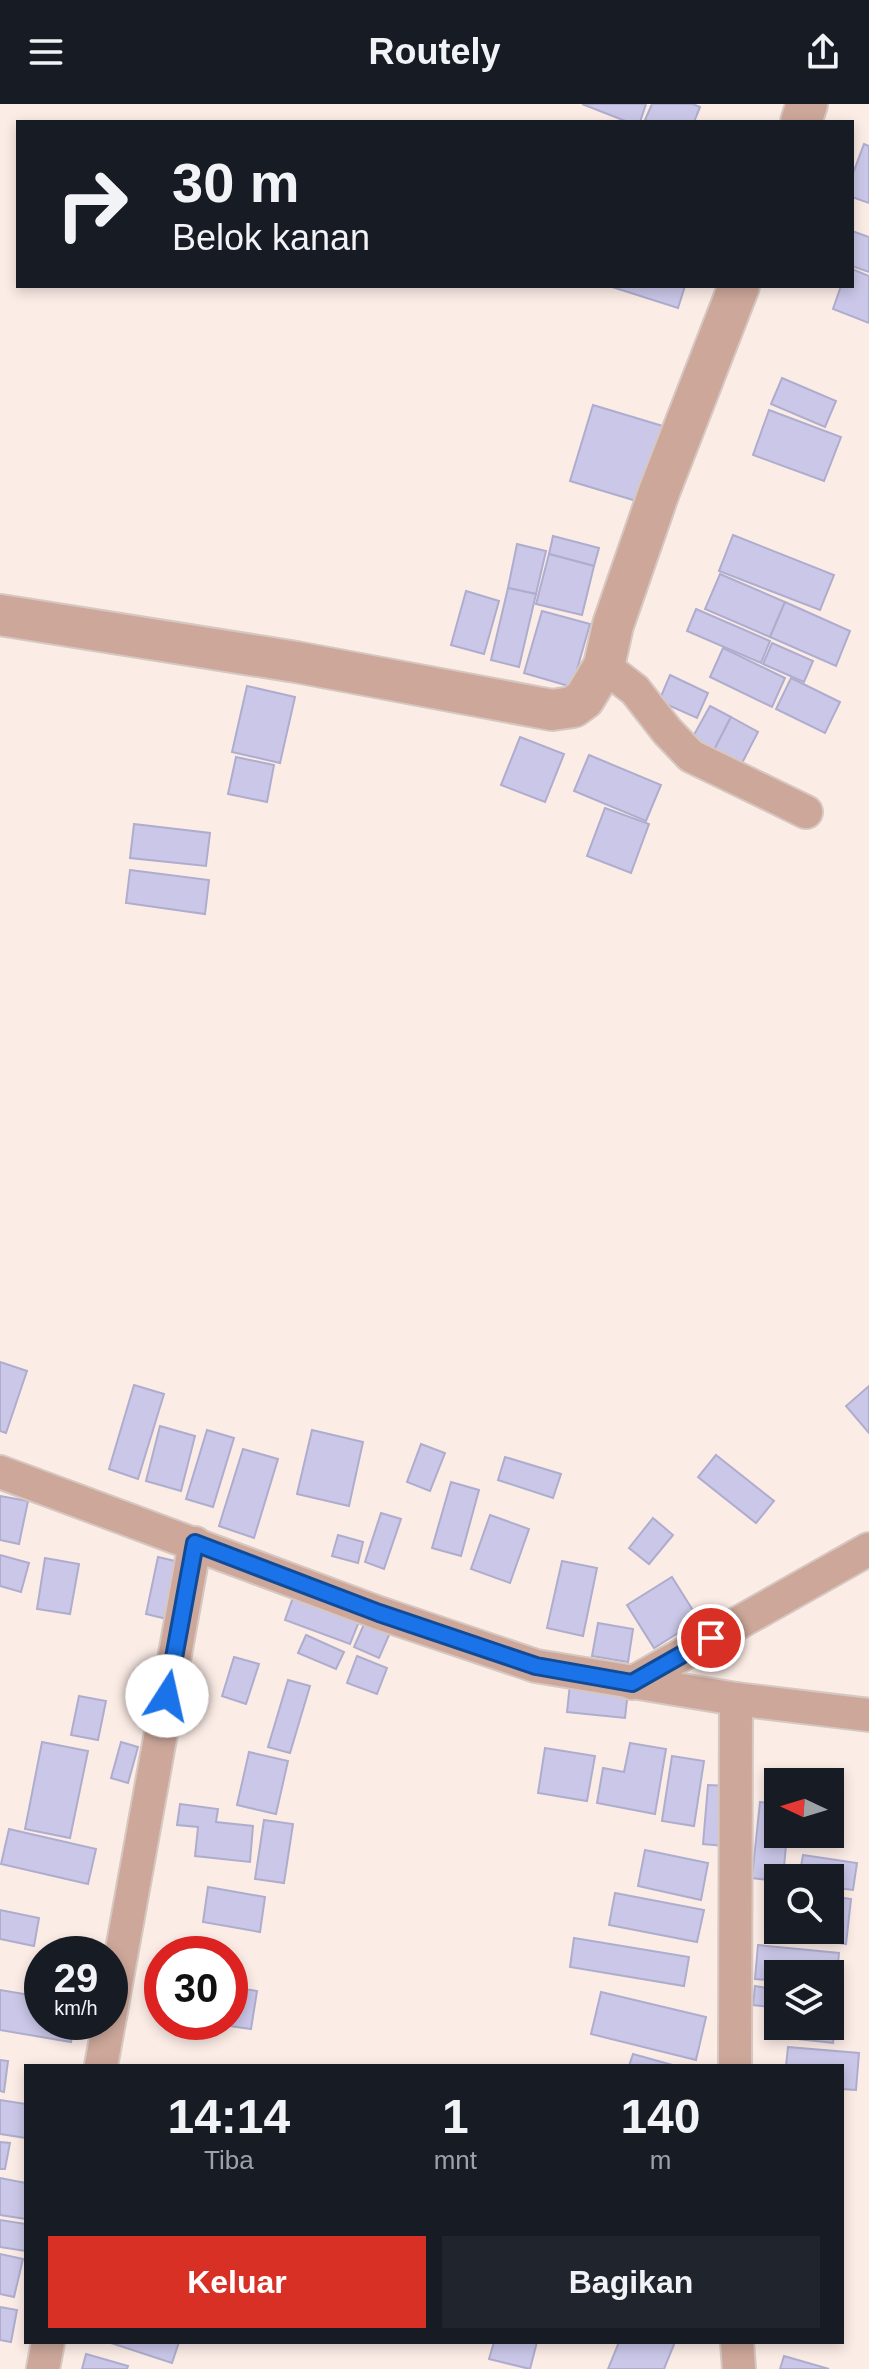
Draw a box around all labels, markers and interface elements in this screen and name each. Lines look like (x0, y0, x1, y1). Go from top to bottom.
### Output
icon: menu (24, 30, 68, 74)
icon: share (801, 30, 845, 74)
text: Routely (368, 31, 501, 72)
text: 30 m (172, 151, 300, 214)
icon: right (40, 152, 144, 256)
text: Belok kanan (172, 217, 370, 258)
pin (677, 1604, 745, 1672)
icon: arrive (689, 1616, 733, 1660)
position arrow (125, 1654, 209, 1738)
north arrow (764, 1768, 844, 1848)
map controls (764, 1768, 844, 2040)
button: search (764, 1864, 844, 1944)
speed limit sign: 30 (144, 1936, 248, 2040)
text: 29 (54, 1956, 98, 2000)
button: layers (764, 1960, 844, 2040)
text: km/h (54, 1997, 98, 2019)
text: 14:14 (167, 2090, 290, 2143)
text: 1 (442, 2090, 469, 2143)
text: 140 (620, 2090, 701, 2143)
text: Tiba (204, 2145, 254, 2175)
text: mnt (434, 2145, 477, 2175)
text: m (650, 2145, 671, 2175)
button: Keluar (48, 2236, 426, 2328)
button: Bagikan (442, 2236, 820, 2328)

